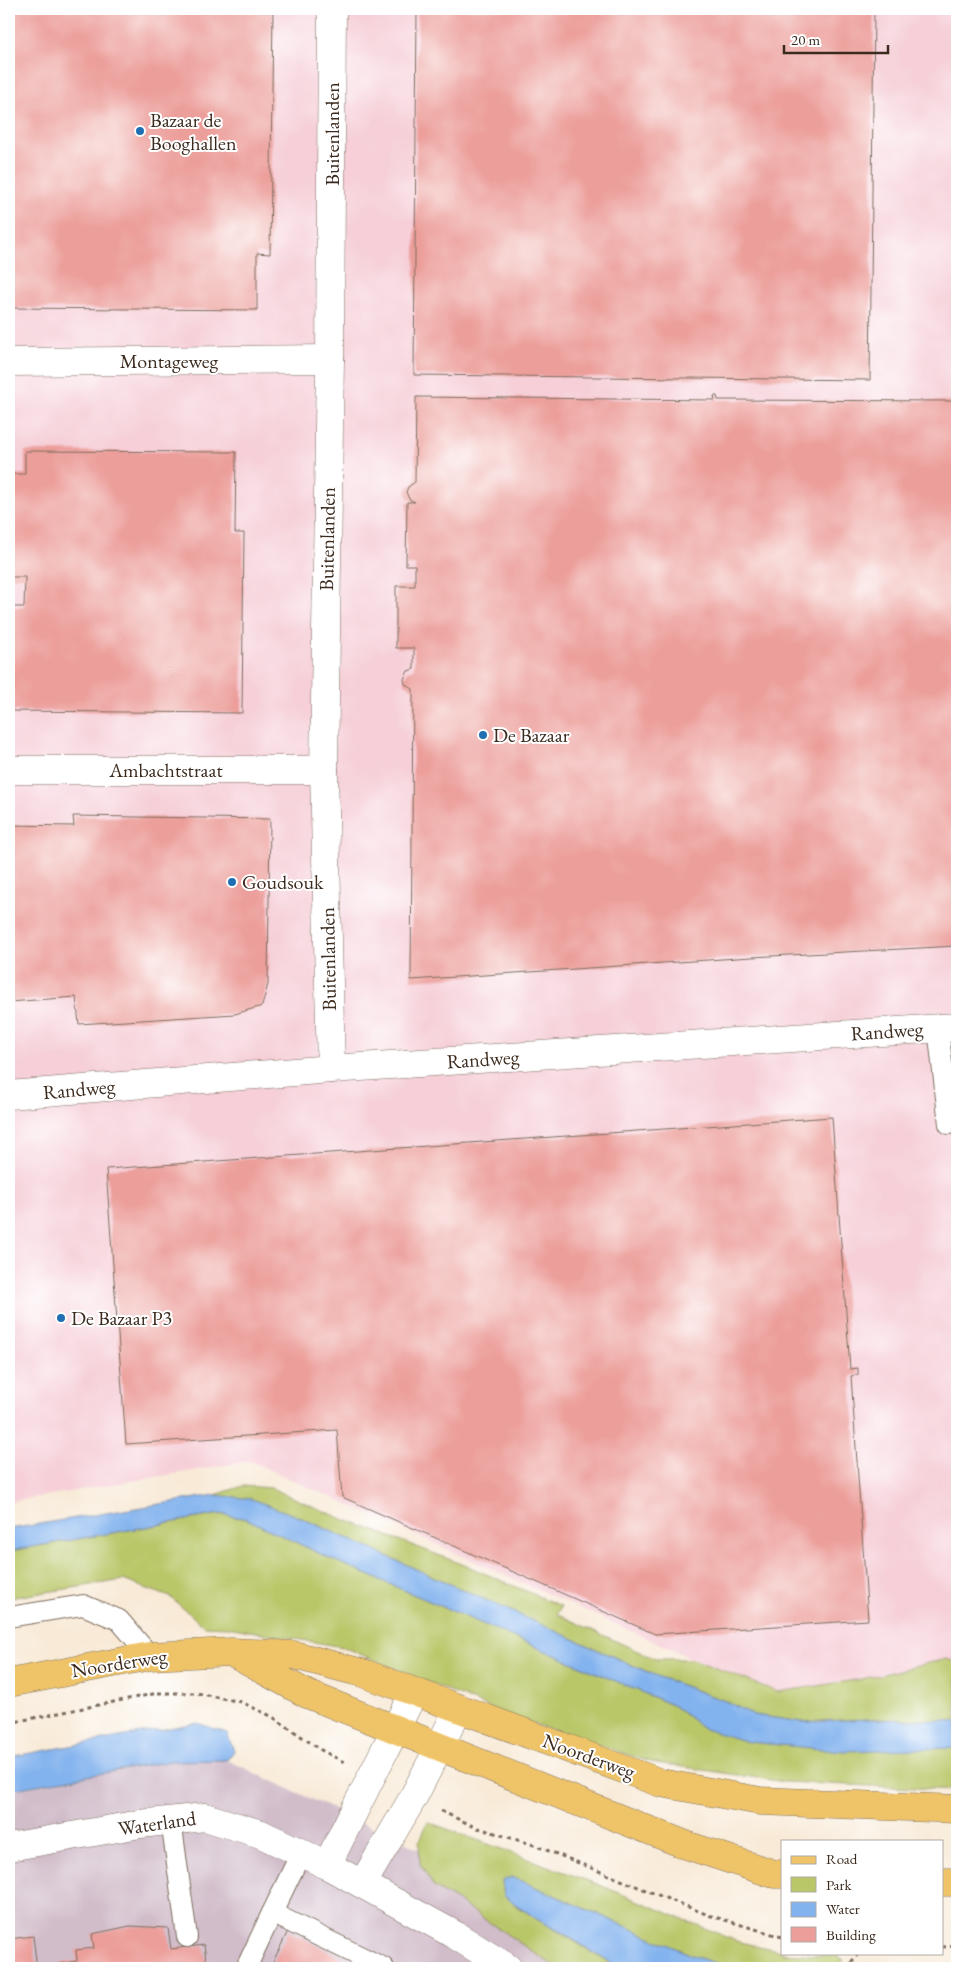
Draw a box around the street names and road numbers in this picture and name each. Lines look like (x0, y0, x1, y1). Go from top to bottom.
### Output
street label: Buitenlanden (319, 82, 345, 186)
street label: Montageweg (120, 348, 219, 374)
street label: Buitenlanden (313, 487, 341, 591)
street label: Ambachtstraat (108, 757, 224, 783)
street label: Buitenlanden (314, 907, 342, 1011)
street label: Randweg (850, 1015, 924, 1047)
street label: Randweg (446, 1043, 520, 1075)
street label: Randweg (42, 1073, 117, 1105)
street label: Noorderweg (69, 1643, 169, 1683)
street label: Noorderweg (539, 1727, 639, 1785)
street label: Waterland (116, 1805, 199, 1841)

